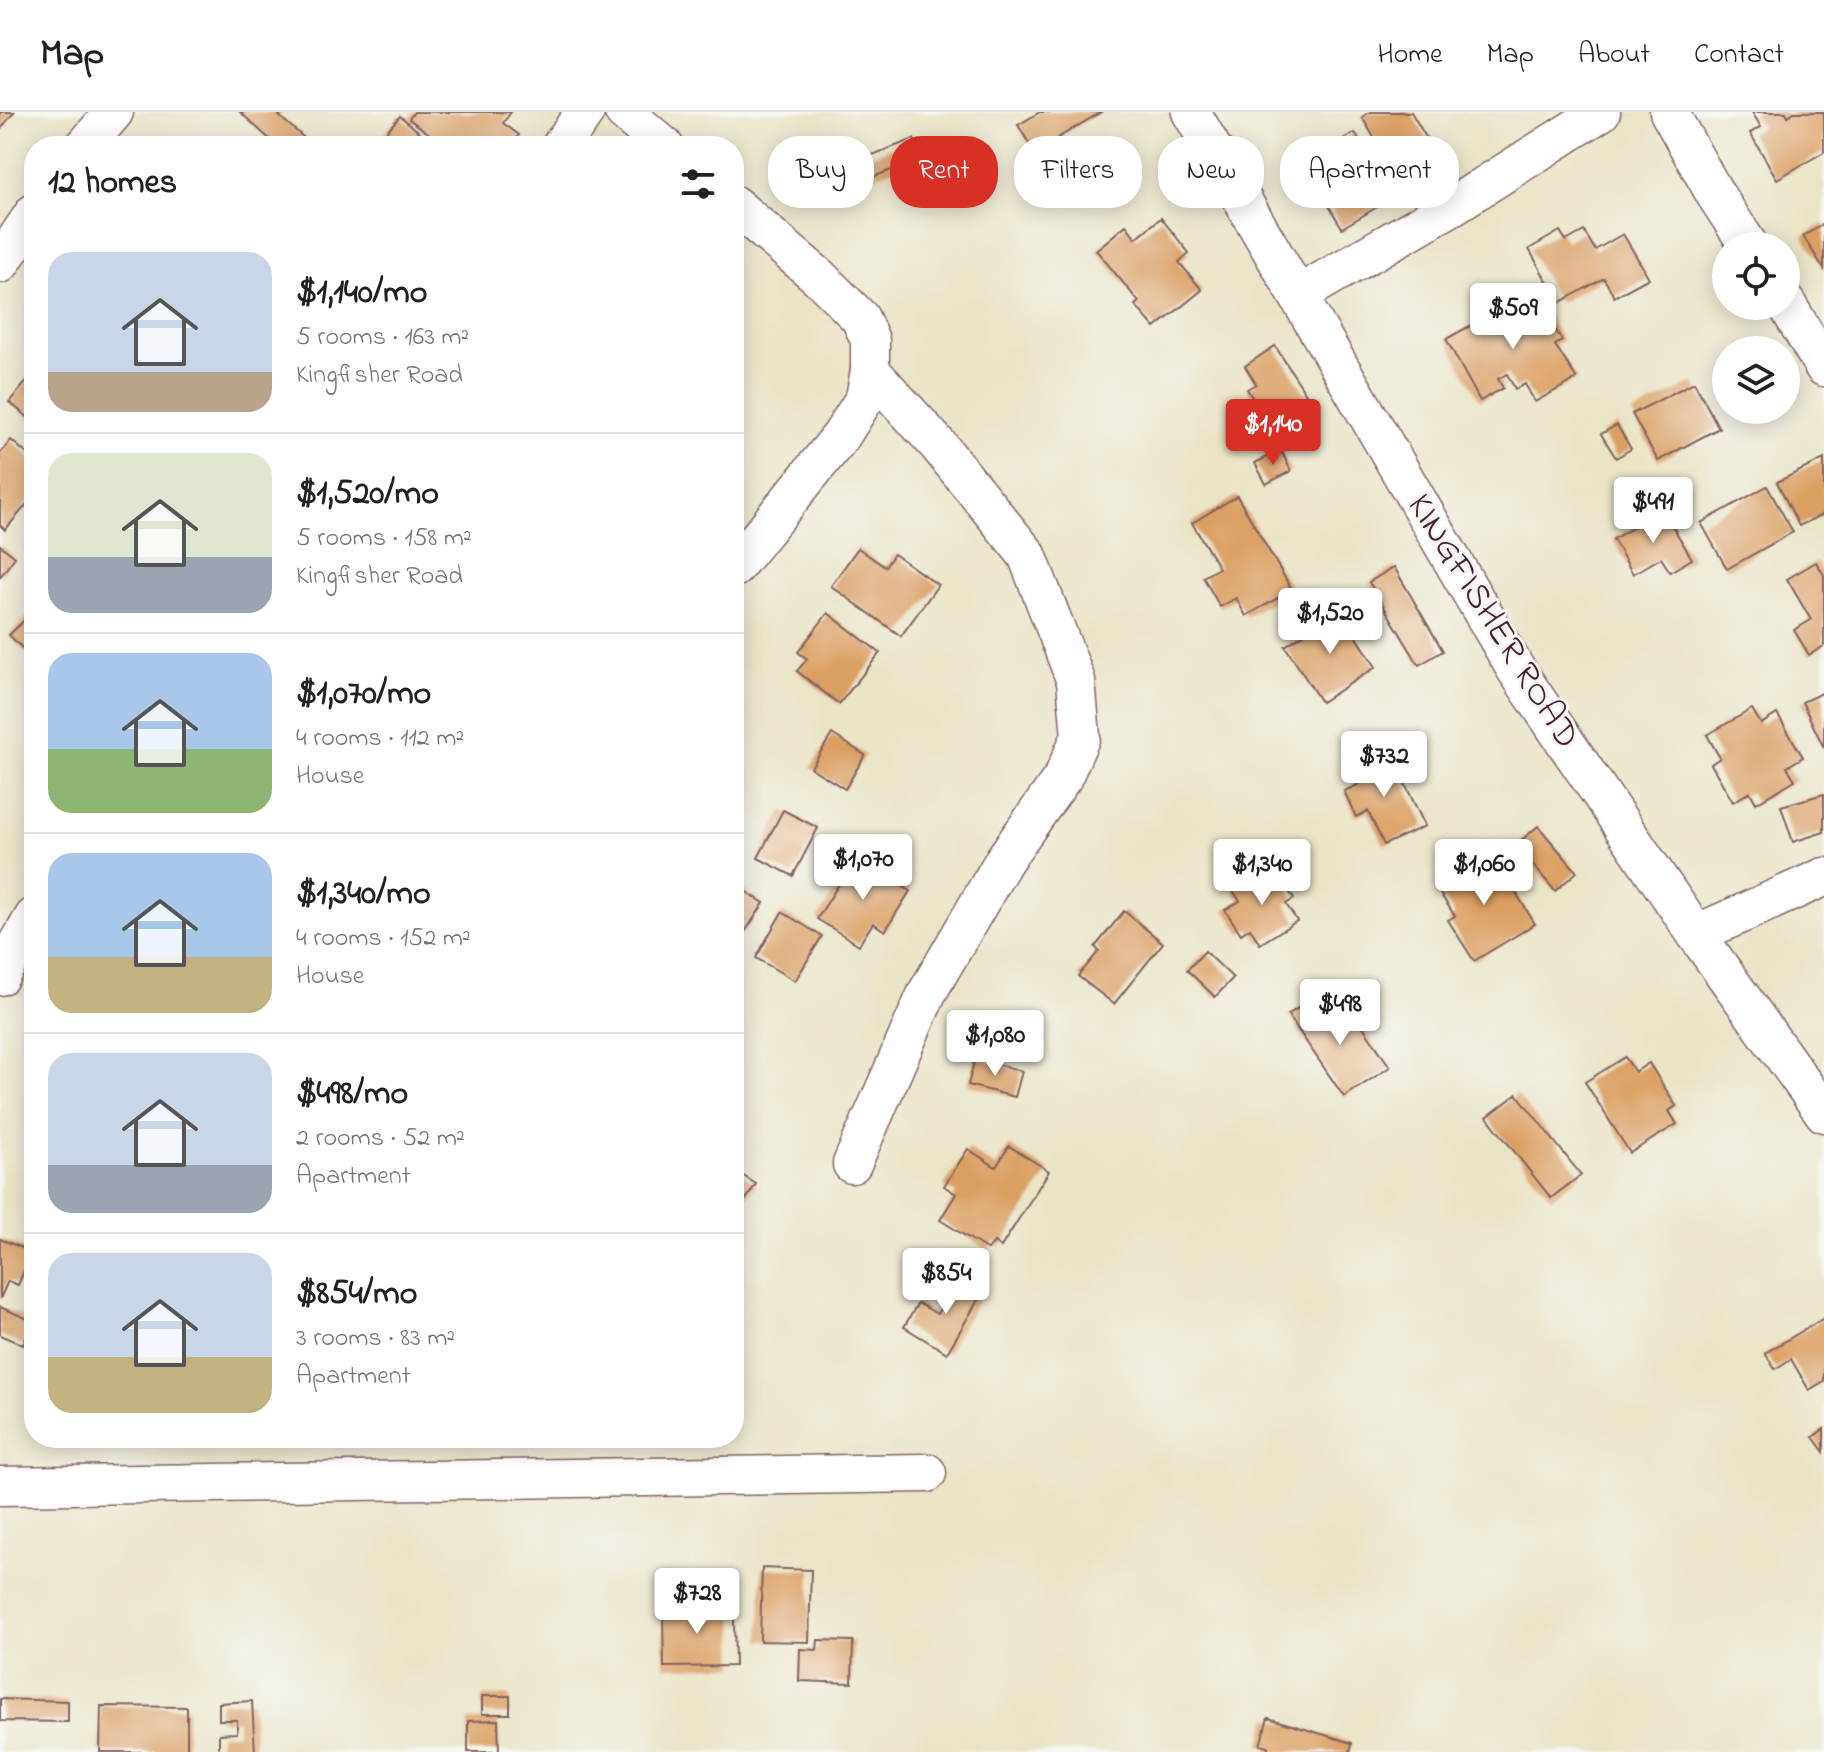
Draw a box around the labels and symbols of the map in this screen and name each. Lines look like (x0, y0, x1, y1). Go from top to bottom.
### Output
pin: $509 (1466, 283, 1560, 351)
pin: $1,140 (1208, 399, 1338, 467)
pin: $491 (1606, 477, 1700, 545)
street label: KINGFISHER ROAD (1392, 484, 1592, 760)
pin: $1,520 (1265, 588, 1395, 656)
pin: $732 (1337, 731, 1431, 799)
pin: $1,070 (798, 834, 928, 902)
pin: $1,340 (1197, 839, 1327, 907)
pin: $1,060 (1419, 839, 1549, 907)
pin: $498 (1293, 979, 1387, 1047)
pin: $1,080 (930, 1010, 1060, 1078)
pin: $854 (899, 1248, 993, 1316)
pin: $728 (650, 1568, 744, 1636)

